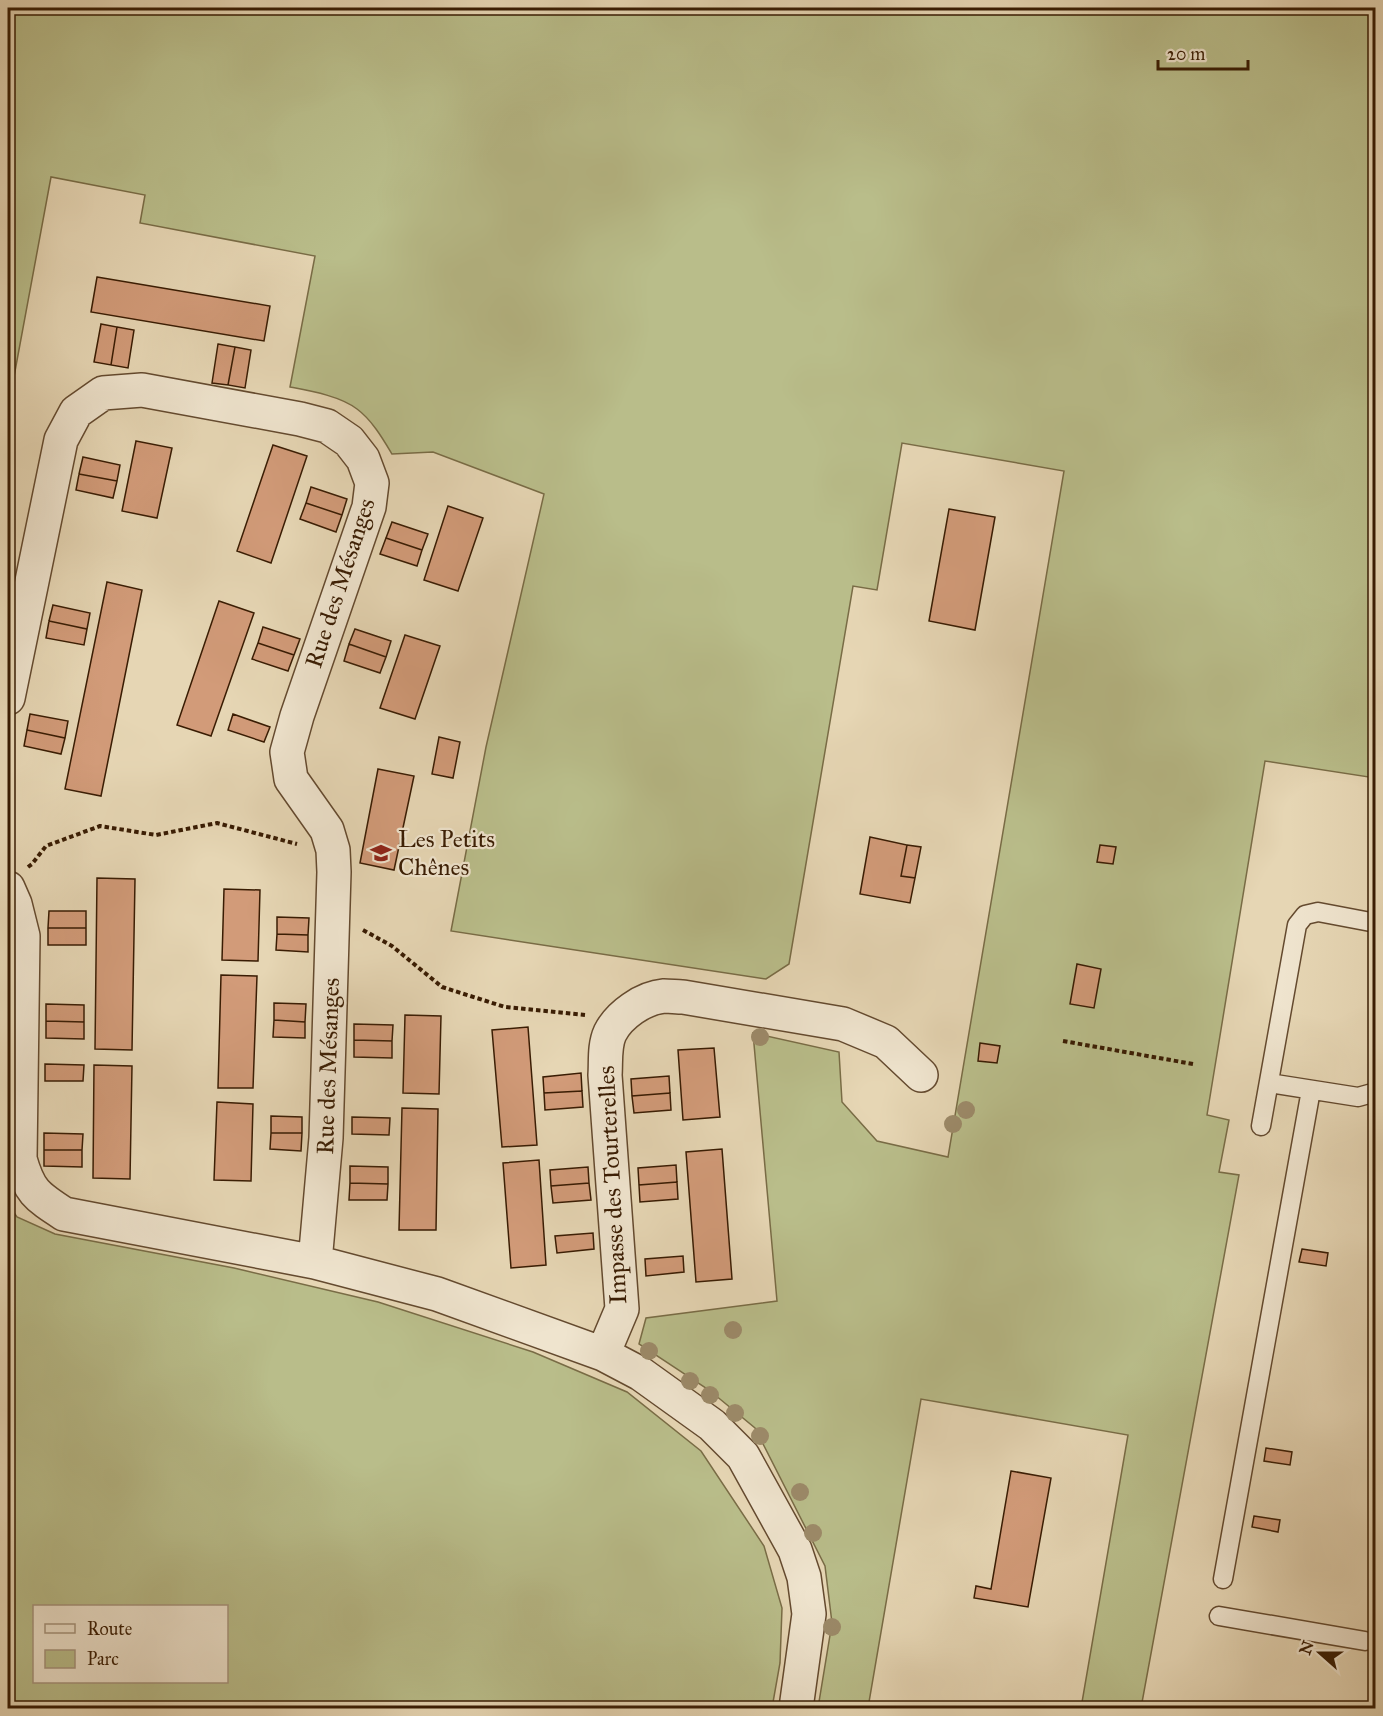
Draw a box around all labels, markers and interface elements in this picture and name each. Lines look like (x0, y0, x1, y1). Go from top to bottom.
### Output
scale bar (1158, 33, 1248, 71)
text: 20 m (1167, 43, 1205, 65)
street label: Rue des Mésanges (298, 494, 382, 672)
place label: Les Petits Chênes (398, 824, 495, 882)
school or university icon: Les Petits Chênes (369, 841, 393, 865)
street label: Rue des Mésanges (310, 977, 346, 1155)
street label: Impasse des Tourterelles (591, 1065, 633, 1305)
legend (33, 1605, 228, 1683)
text: Route (87, 1618, 132, 1640)
north arrow (1290, 1623, 1350, 1683)
text: N (1295, 1638, 1318, 1658)
text: Parc (87, 1648, 119, 1670)

